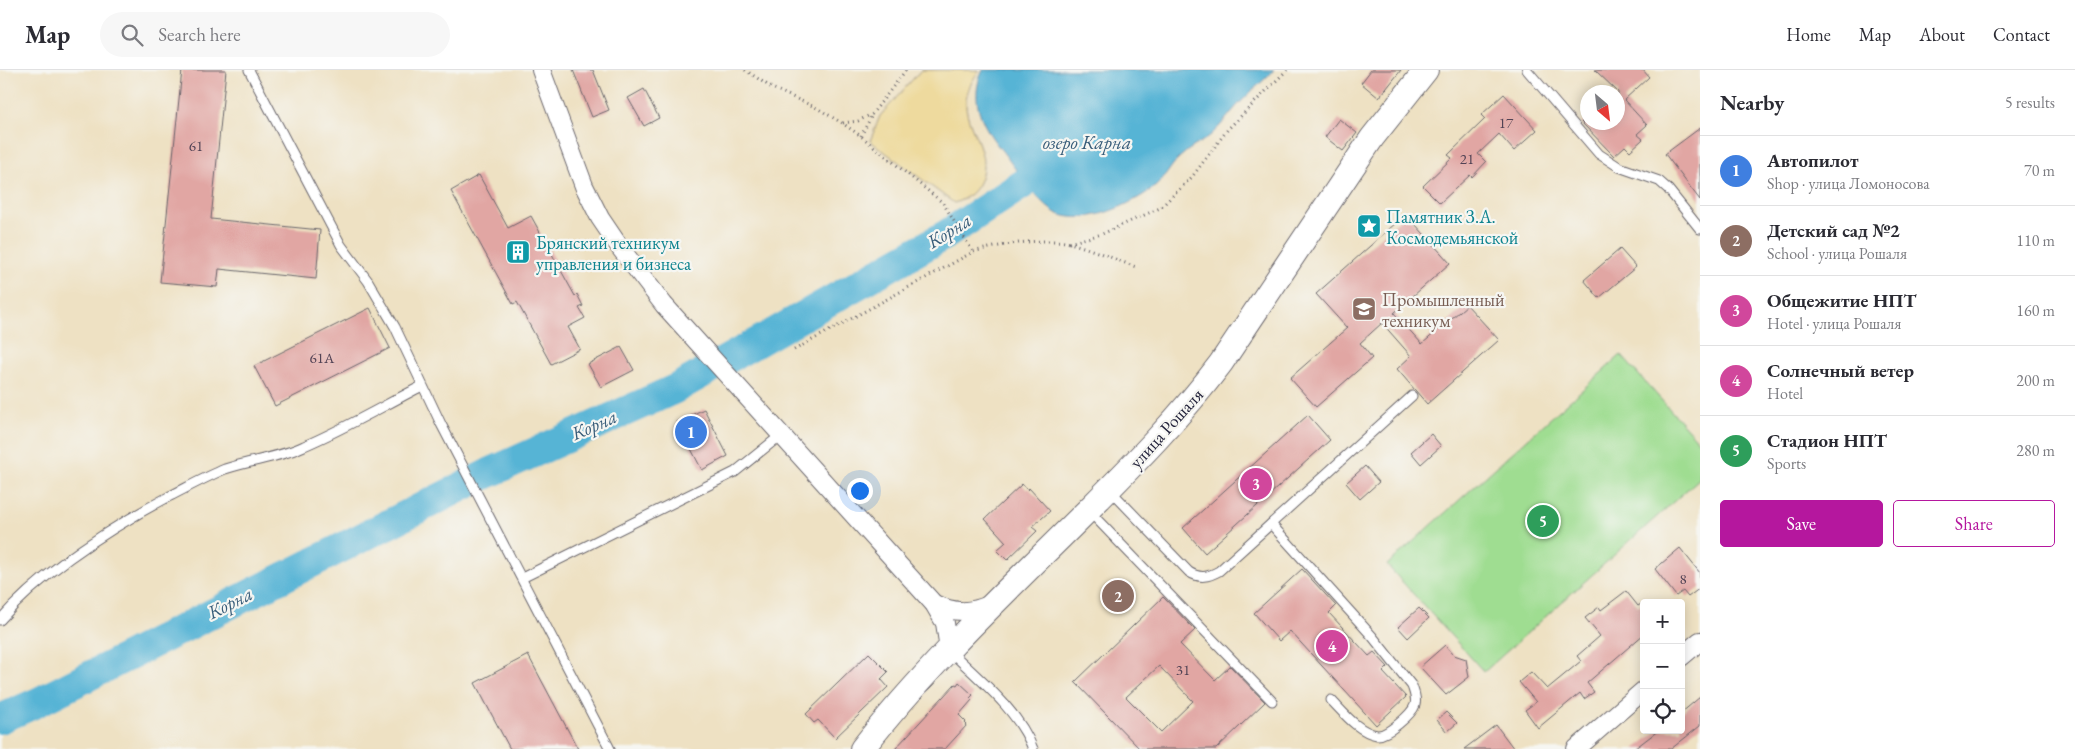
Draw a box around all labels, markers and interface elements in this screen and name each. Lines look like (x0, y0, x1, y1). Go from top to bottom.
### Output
search box (100, 12, 450, 57)
text: Map (25, 19, 70, 50)
icon: search (118, 21, 146, 49)
text: Search here (158, 22, 241, 47)
text: Home (1786, 23, 1831, 46)
text: Map (1859, 23, 1891, 46)
text: About (1919, 23, 1965, 46)
text: Contact (1993, 23, 2050, 46)
north arrow (1580, 85, 1625, 130)
text: Nearby (1720, 89, 1784, 116)
text: 5 results (2005, 92, 2055, 113)
house number: 17 (1499, 113, 1514, 132)
water label: озеро Карна (1043, 130, 1131, 155)
house number: 61 (189, 136, 203, 155)
text: Автопилот (1767, 148, 1858, 173)
house number: 21 (1460, 149, 1474, 168)
text: 1 (1732, 160, 1740, 181)
text: 70 m (2024, 160, 2055, 181)
text: Shop · улица Ломоносова (1767, 173, 1930, 194)
place label: Памятник З.А. Космодемьянской (1386, 205, 1519, 249)
water label: Корна (921, 208, 976, 255)
place icon: Памятник З.А. Космодемьянской (1356, 213, 1382, 239)
text: Детский сад №2 (1767, 218, 1900, 243)
text: 2 (1732, 230, 1740, 251)
text: 110 m (2016, 230, 2055, 251)
place label: Брянский техникум управления и бизнеса (536, 231, 692, 275)
building icon: Брянский техникум управления и бизнеса (505, 239, 531, 265)
text: School · улица Рошаля (1767, 243, 1907, 264)
place label: Промышленный техникум (1382, 288, 1505, 332)
text: Общежитие НПТ (1767, 288, 1916, 313)
school or university icon: Промышленный техникум (1351, 296, 1377, 322)
text: 3 (1732, 300, 1740, 321)
text: 160 m (2016, 300, 2055, 321)
text: Hotel · улица Рошаля (1767, 313, 1901, 334)
house number: 61А (310, 348, 335, 367)
text: Солнечный ветер (1767, 358, 1914, 383)
text: 4 (1732, 370, 1740, 391)
text: 200 m (2016, 370, 2055, 391)
street label: улица Рошаля (1124, 383, 1208, 473)
text: Hotel (1767, 383, 1803, 404)
water label: Корна (566, 404, 621, 447)
pin: 1 (675, 413, 707, 451)
text: Стадион НПТ (1767, 428, 1887, 453)
text: 5 (1732, 440, 1740, 461)
text: 280 m (2016, 440, 2055, 461)
text: Sports (1767, 453, 1806, 474)
pin: 3 (1240, 465, 1272, 503)
your location (847, 478, 873, 504)
button: Save (1720, 500, 1883, 547)
button: Share (1893, 500, 2055, 547)
pin: 5 (1527, 502, 1559, 540)
house number: 8 (1679, 569, 1687, 588)
pin: 2 (1102, 577, 1134, 615)
water label: Корна (202, 581, 257, 625)
map controls (1640, 599, 1685, 734)
button: + (1640, 599, 1685, 644)
pin: 4 (1316, 627, 1348, 665)
button: − (1640, 644, 1685, 689)
house number: 31 (1176, 660, 1190, 679)
button: locate (1640, 689, 1685, 734)

